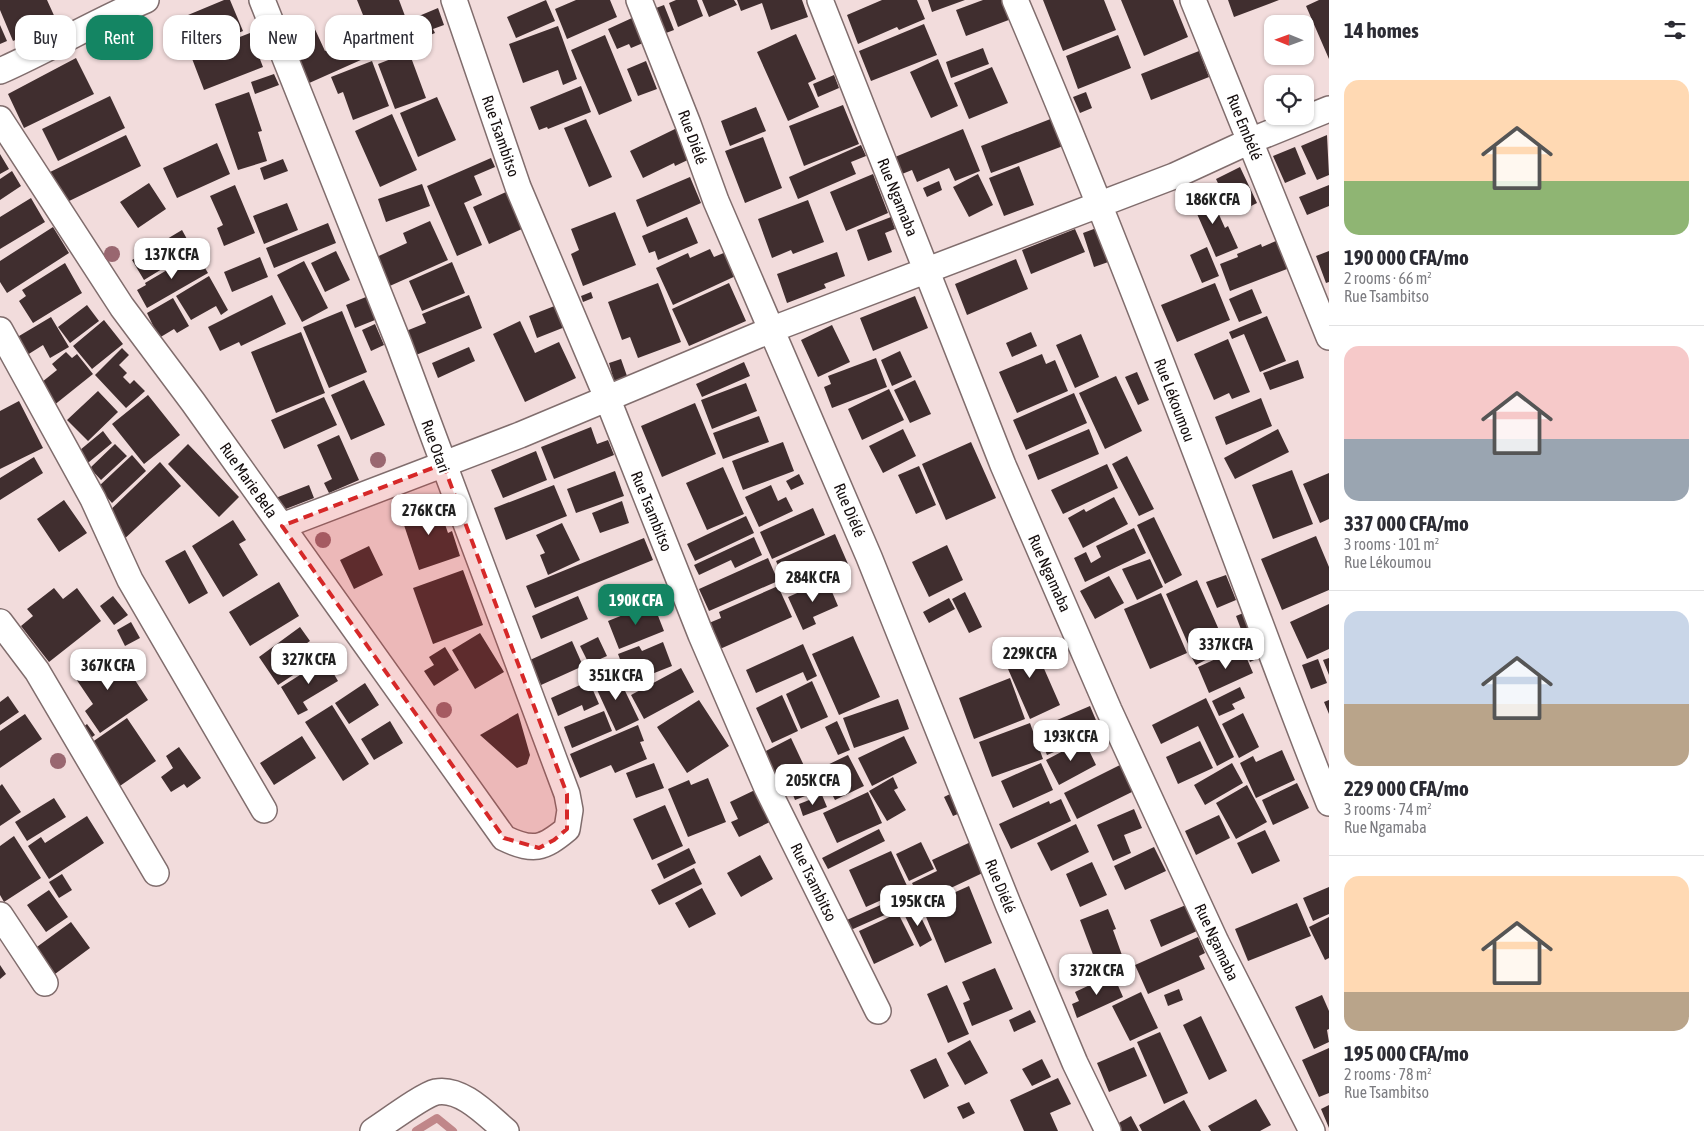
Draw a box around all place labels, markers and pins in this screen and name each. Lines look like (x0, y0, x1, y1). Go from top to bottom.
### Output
pin: 186K CFA (1161, 182, 1265, 225)
pin: 137K CFA (120, 238, 224, 280)
pin: 276K CFA (377, 494, 481, 536)
pin: 284K CFA (761, 560, 865, 603)
pin: 190K CFA (584, 584, 688, 626)
pin: 337K CFA (1174, 628, 1278, 670)
pin: 229K CFA (978, 636, 1082, 679)
pin: 327K CFA (257, 642, 361, 685)
pin: 367K CFA (56, 648, 160, 691)
pin: 351K CFA (564, 658, 668, 701)
pin: 193K CFA (1019, 720, 1123, 762)
pin: 205K CFA (761, 764, 865, 806)
pin: 195K CFA (866, 884, 970, 927)
pin: 372K CFA (1045, 954, 1149, 996)

